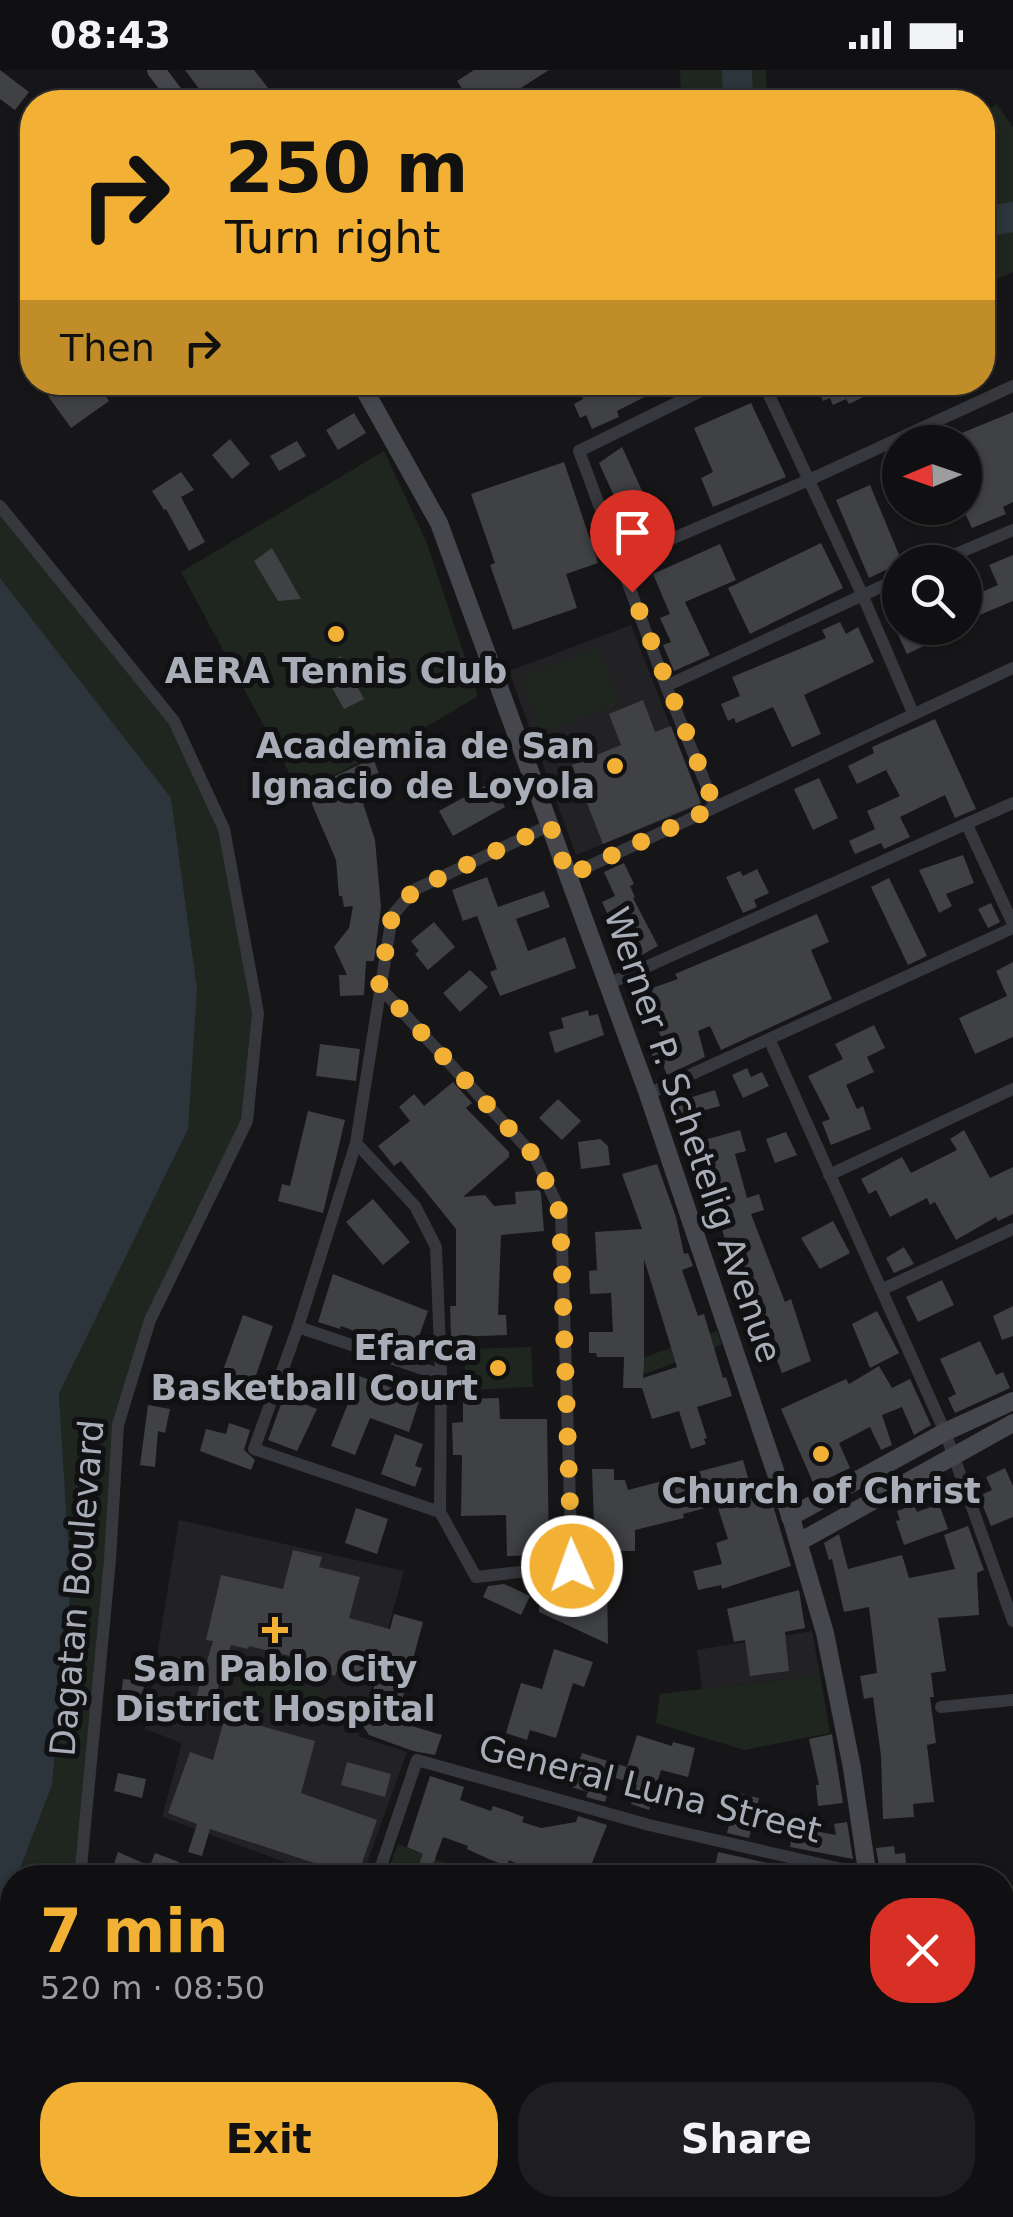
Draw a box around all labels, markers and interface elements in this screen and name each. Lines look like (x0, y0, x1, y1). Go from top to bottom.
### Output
text: 08:43 (50, 13, 171, 57)
text: 250 m (225, 127, 468, 209)
icon: right (60, 130, 190, 260)
text: Turn right (225, 211, 440, 264)
icon: right (175, 320, 230, 375)
text: Then (60, 326, 155, 370)
north arrow (882, 425, 982, 525)
map controls (882, 425, 982, 645)
pin (590, 490, 675, 593)
icon: arrive (605, 505, 660, 560)
button: search (882, 545, 982, 645)
marker: AERA Tennis Club (325, 623, 347, 645)
place label: AERA Tennis Club (165, 651, 507, 691)
place label: Academia de San Ignacio de Loyola (250, 726, 595, 806)
marker: Academia de San Ignacio de Loyola (604, 755, 626, 777)
street label: Werner P. Schetelig Avenue (596, 902, 790, 1368)
place label: Efarca Basketball Court (151, 1328, 478, 1408)
marker: Efarca Basketball Court (487, 1357, 509, 1379)
street label: Dagatan Boulevard (42, 1418, 112, 1758)
marker: Church of Christ (810, 1443, 832, 1465)
place label: Church of Christ (661, 1471, 981, 1511)
position arrow (520, 1514, 624, 1618)
marker: San Pablo City District Hospital (262, 1617, 288, 1643)
place label: San Pablo City District Hospital (114, 1649, 436, 1729)
street label: General Luna Street (475, 1727, 825, 1851)
text: 7 min (40, 1896, 228, 1966)
button: close (870, 1898, 975, 2003)
text: 520 m · 08:50 (40, 1969, 265, 2007)
button: Exit (40, 2082, 498, 2197)
button: Share (518, 2082, 975, 2197)

